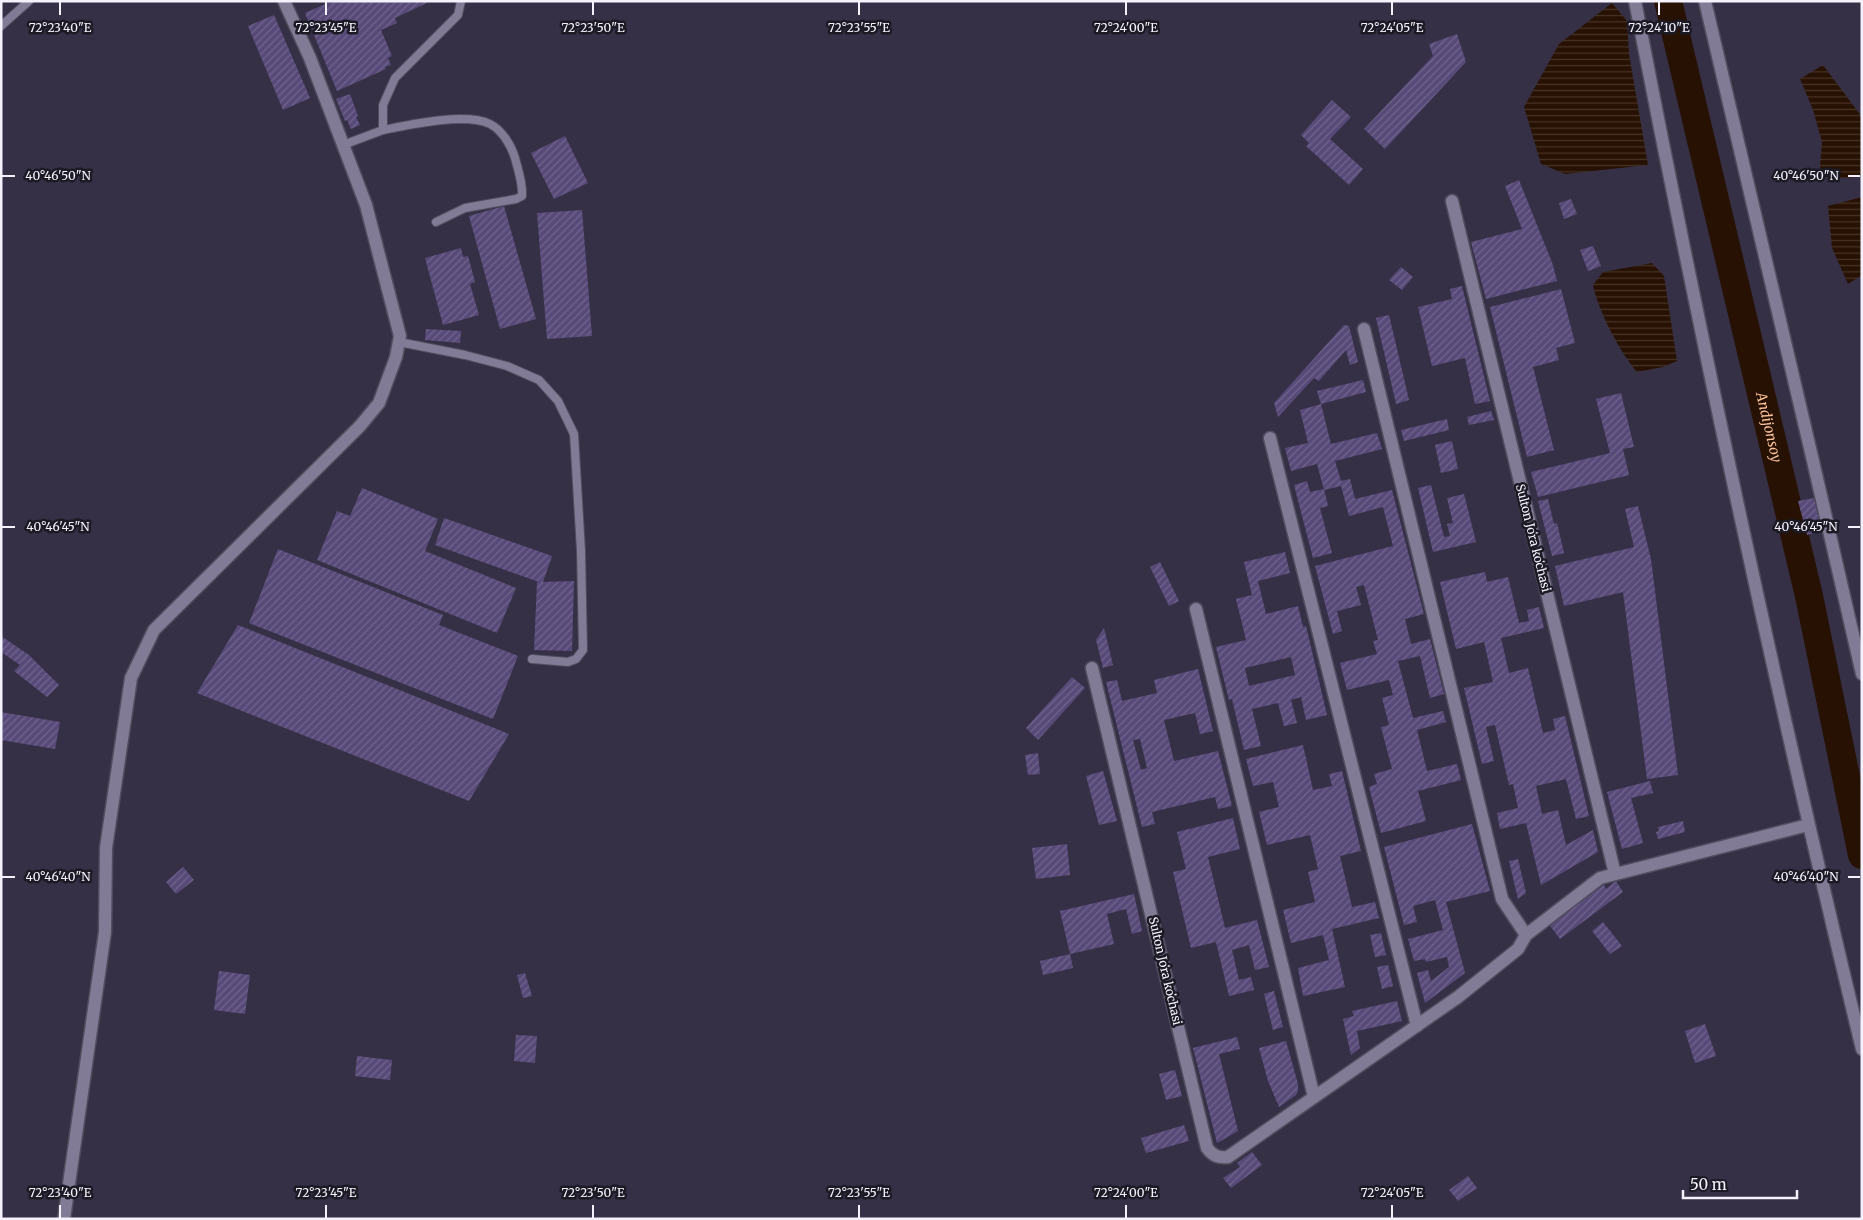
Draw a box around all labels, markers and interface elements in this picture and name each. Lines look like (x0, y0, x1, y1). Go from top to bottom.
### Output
text: 72°23'40"E (29, 20, 92, 35)
text: 72°23'45"E (296, 20, 357, 35)
text: 72°23'50"E (561, 20, 625, 35)
text: 72°23'55"E (828, 20, 890, 35)
text: 72°24'00"E (1094, 20, 1158, 35)
text: 72°24'05"E (1361, 20, 1424, 35)
text: 72°24'10"E (1628, 20, 1690, 35)
text: 40°46'50"N (25, 168, 92, 183)
text: 40°46'50"N (1773, 168, 1840, 183)
water label: Andijonsoy (1752, 389, 1786, 464)
street label: Sulton Joʻra koʻchasi (1513, 482, 1554, 593)
text: 40°46'45"N (26, 519, 90, 534)
text: 40°46'45"N (1774, 519, 1838, 534)
text: 40°46'40"N (25, 869, 91, 884)
text: 40°46'40"N (1773, 869, 1839, 884)
street label: Sulton Joʻra koʻchasi (1146, 915, 1185, 1027)
scale bar (1683, 1168, 1797, 1200)
text: 50 m (1690, 1175, 1727, 1194)
text: 72°23'40"E (29, 1185, 92, 1200)
text: 72°23'45"E (296, 1185, 357, 1200)
text: 72°23'50"E (561, 1185, 625, 1200)
text: 72°23'55"E (828, 1185, 890, 1200)
text: 72°24'00"E (1094, 1185, 1158, 1200)
text: 72°24'05"E (1361, 1185, 1424, 1200)

